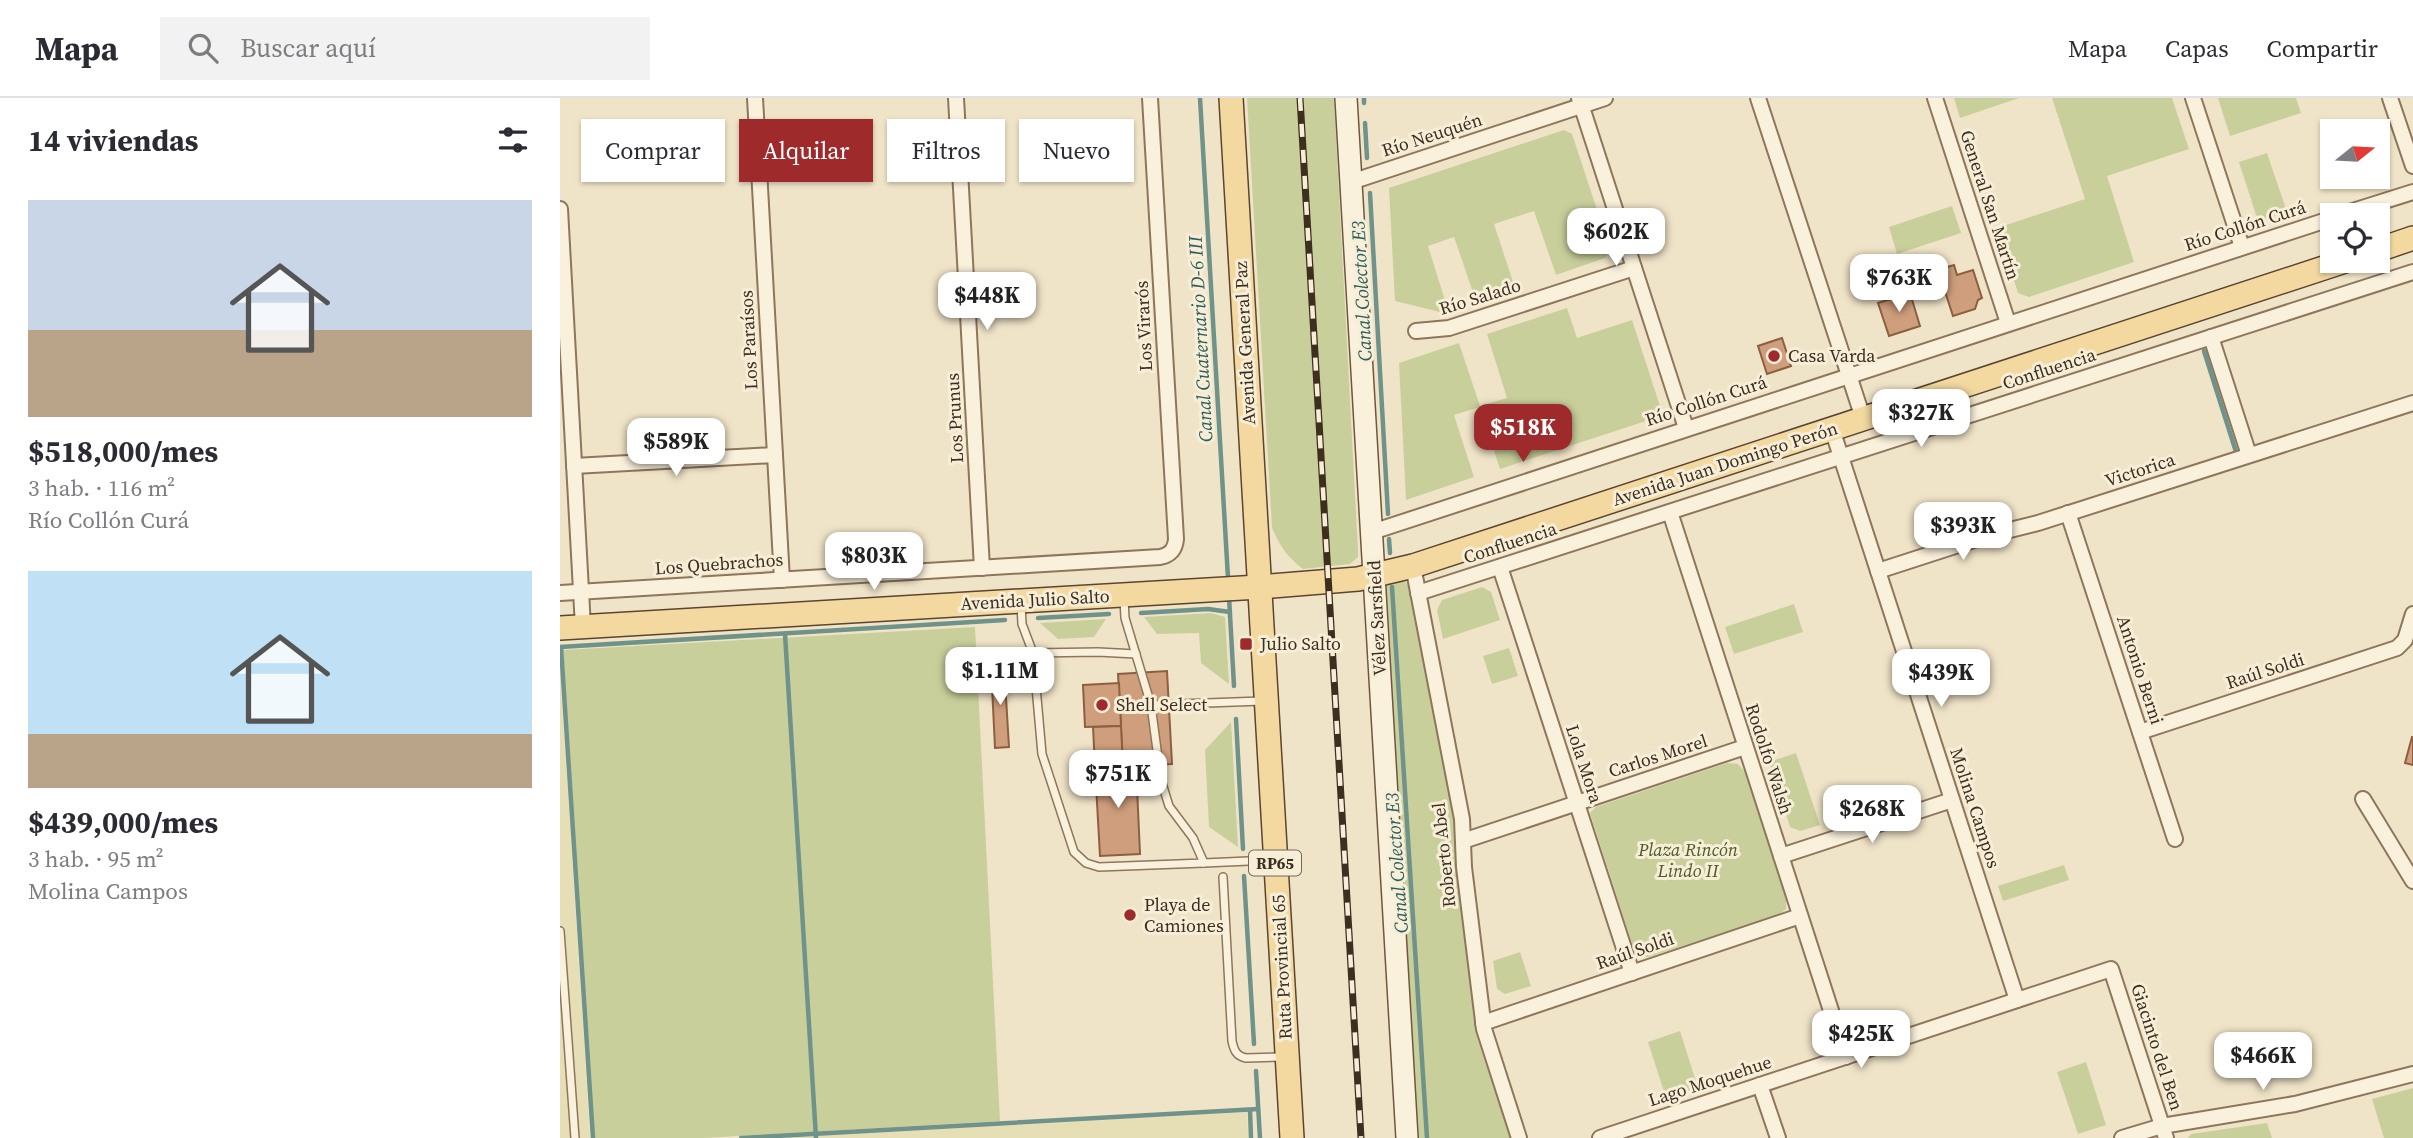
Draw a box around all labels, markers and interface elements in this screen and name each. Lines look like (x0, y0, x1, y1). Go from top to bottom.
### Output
search box (160, 17, 650, 80)
text: Mapa (35, 26, 118, 71)
icon: search (184, 29, 222, 67)
text: Buscar aquí (240, 30, 376, 66)
text: Mapa (2068, 32, 2127, 65)
text: Capas (2165, 32, 2229, 65)
text: Compartir (2267, 32, 2378, 65)
street label: Río Neuquén (1378, 107, 1485, 162)
chip: Comprar (581, 119, 725, 182)
chip: Alquilar (739, 119, 873, 182)
chip: Filtros (887, 119, 1005, 182)
chip: Nuevo (1019, 119, 1134, 182)
north arrow (2320, 119, 2390, 189)
map controls (2320, 119, 2390, 273)
text: 14 viviendas (28, 120, 199, 161)
icon: filters (494, 121, 532, 159)
street label: General San Martín (1954, 127, 2027, 283)
street label: Río Collón Curá (2181, 194, 2310, 257)
button: locate (2320, 203, 2390, 273)
pin: $602K (1567, 208, 1665, 268)
text: $602K (1583, 215, 1649, 247)
water label: Canal Colector E3 (1344, 220, 1378, 362)
water label: Canal Cuaternario D-6 III (1182, 234, 1218, 443)
icon: home (217, 245, 343, 371)
pin: $763K (1850, 254, 1948, 314)
street label: Avenida General Paz (1228, 260, 1261, 426)
text: $763K (1866, 261, 1932, 293)
pin: $448K (938, 272, 1036, 332)
street label: Río Salado (1436, 272, 1524, 321)
text: $448K (954, 279, 1020, 311)
street label: Los Virarós (1129, 280, 1158, 372)
street label: Los Paraísos (733, 289, 764, 390)
street label: Confluencia (1999, 341, 2099, 395)
place label: Casa Varda (1788, 343, 1876, 368)
marker: Casa Varda (1766, 348, 1782, 364)
street label: Río Collón Curá (1642, 369, 1771, 432)
street label: Los Prunus (940, 372, 969, 464)
pin: $327K (1872, 390, 1970, 449)
text: $327K (1888, 396, 1954, 428)
pin: $518K (1474, 404, 1572, 464)
text: $518K (1490, 411, 1556, 443)
street label: Avenida Juan Domingo Perón (1609, 415, 1841, 512)
pin: $589K (627, 418, 725, 478)
text: $589K (643, 425, 709, 457)
text: $518,000/mes (28, 431, 218, 472)
street label: Victorica (2102, 446, 2179, 493)
text: 3 hab. · 116 m² (28, 472, 175, 504)
pin: $393K (1914, 503, 2012, 562)
text: Río Collón Curá (28, 504, 189, 536)
text: $393K (1930, 509, 1996, 541)
street label: Confluencia (1460, 515, 1560, 569)
pin: $803K (825, 532, 923, 592)
text: $803K (841, 539, 907, 571)
street label: Los Quebrachos (654, 547, 784, 580)
street label: Vélez Sarsfield (1361, 560, 1392, 676)
street label: Avenida Julio Salto (960, 583, 1110, 616)
street label: Antonio Berni (2111, 612, 2170, 728)
icon: home (217, 616, 343, 742)
place label: Julio Salto (1259, 631, 1341, 656)
marker: Julio Salto (1238, 636, 1254, 652)
street label: Raúl Soldi (2223, 646, 2307, 695)
pin: $1.11M (943, 648, 1057, 707)
pin: $439K (1892, 650, 1990, 709)
text: $1.11M (961, 654, 1039, 686)
text: $439K (1908, 656, 1974, 688)
place label: Shell Select (1116, 692, 1207, 717)
marker: Shell Select (1094, 697, 1110, 713)
street label: Rodolfo Walsh (1740, 700, 1799, 818)
street label: Lola Mora (1560, 721, 1609, 807)
street label: Carlos Morel (1605, 728, 1711, 783)
street label: Molina Campos (1944, 744, 2007, 871)
pin: $751K (1069, 750, 1167, 810)
text: $751K (1085, 757, 1151, 789)
pin: $268K (1823, 786, 1921, 845)
water label: Canal Colector E3 (1378, 791, 1414, 934)
text: $268K (1839, 792, 1905, 824)
street label: Roberto Abel (1426, 801, 1461, 909)
text: $439,000/mes (28, 802, 218, 843)
park label: Plaza Rincón Lindo II (1637, 837, 1738, 883)
text: 3 hab. · 95 m² (28, 843, 164, 875)
road number: RP65 (1249, 850, 1301, 876)
text: Molina Campos (28, 875, 188, 907)
place label: Playa de Camiones (1144, 892, 1224, 938)
street label: Ruta Provincial 65 (1265, 894, 1298, 1040)
marker: Playa de Camiones (1122, 907, 1138, 923)
street label: Raúl Soldi (1593, 926, 1677, 975)
street label: Giacinto del Ben (2125, 980, 2190, 1113)
pin: $425K (1812, 1010, 1910, 1070)
text: $425K (1828, 1017, 1894, 1049)
pin: $466K (2214, 1032, 2312, 1092)
text: $466K (2230, 1039, 2296, 1071)
street label: Lago Moquehue (1645, 1049, 1775, 1112)

